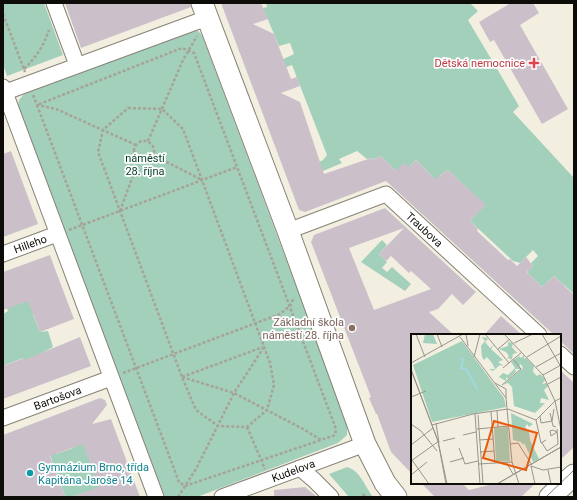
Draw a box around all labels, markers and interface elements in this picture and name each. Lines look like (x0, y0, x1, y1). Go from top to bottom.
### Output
place label: Dětská nemocnice (434, 57, 525, 70)
marker: Dětská nemocnice (528, 57, 540, 69)
park label: náměstí 28. října (125, 152, 166, 178)
street label: Traubova (403, 210, 445, 250)
street label: Hilleho (12, 232, 49, 256)
place label: Základní škola náměstí 28. října (263, 316, 344, 342)
marker: Základní škola náměstí 28. října (347, 323, 357, 333)
inset map (411, 334, 561, 484)
street label: Bartošova (32, 384, 83, 413)
street label: Kudelova (270, 457, 317, 485)
place label: Gymnázium Brno, třída Kapitána Jaroše 14 (38, 461, 149, 487)
marker: Gymnázium Brno, třída Kapitána Jaroše 14 (25, 468, 35, 478)

